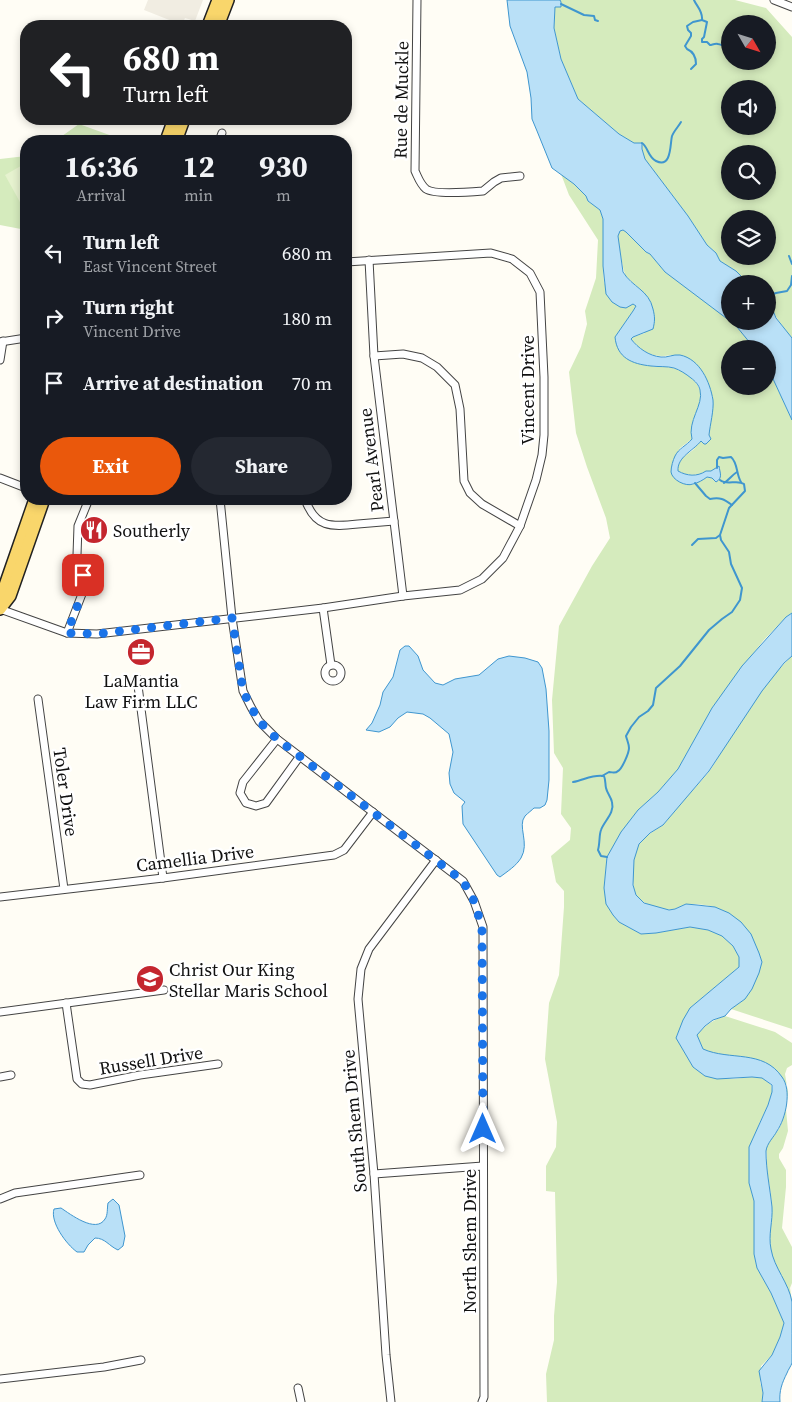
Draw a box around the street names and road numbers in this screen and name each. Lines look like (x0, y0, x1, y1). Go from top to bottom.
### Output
street label: Rue de Muckle (387, 41, 415, 159)
street label: Vincent Drive (515, 335, 540, 445)
street label: Pearl Avenue (352, 407, 390, 513)
street label: Toler Drive (47, 746, 85, 838)
street label: Camellia Drive (135, 838, 255, 878)
street label: Russell Drive (97, 1039, 205, 1081)
street label: South Shem Drive (335, 1049, 373, 1193)
street label: North Shem Drive (457, 1169, 482, 1313)

